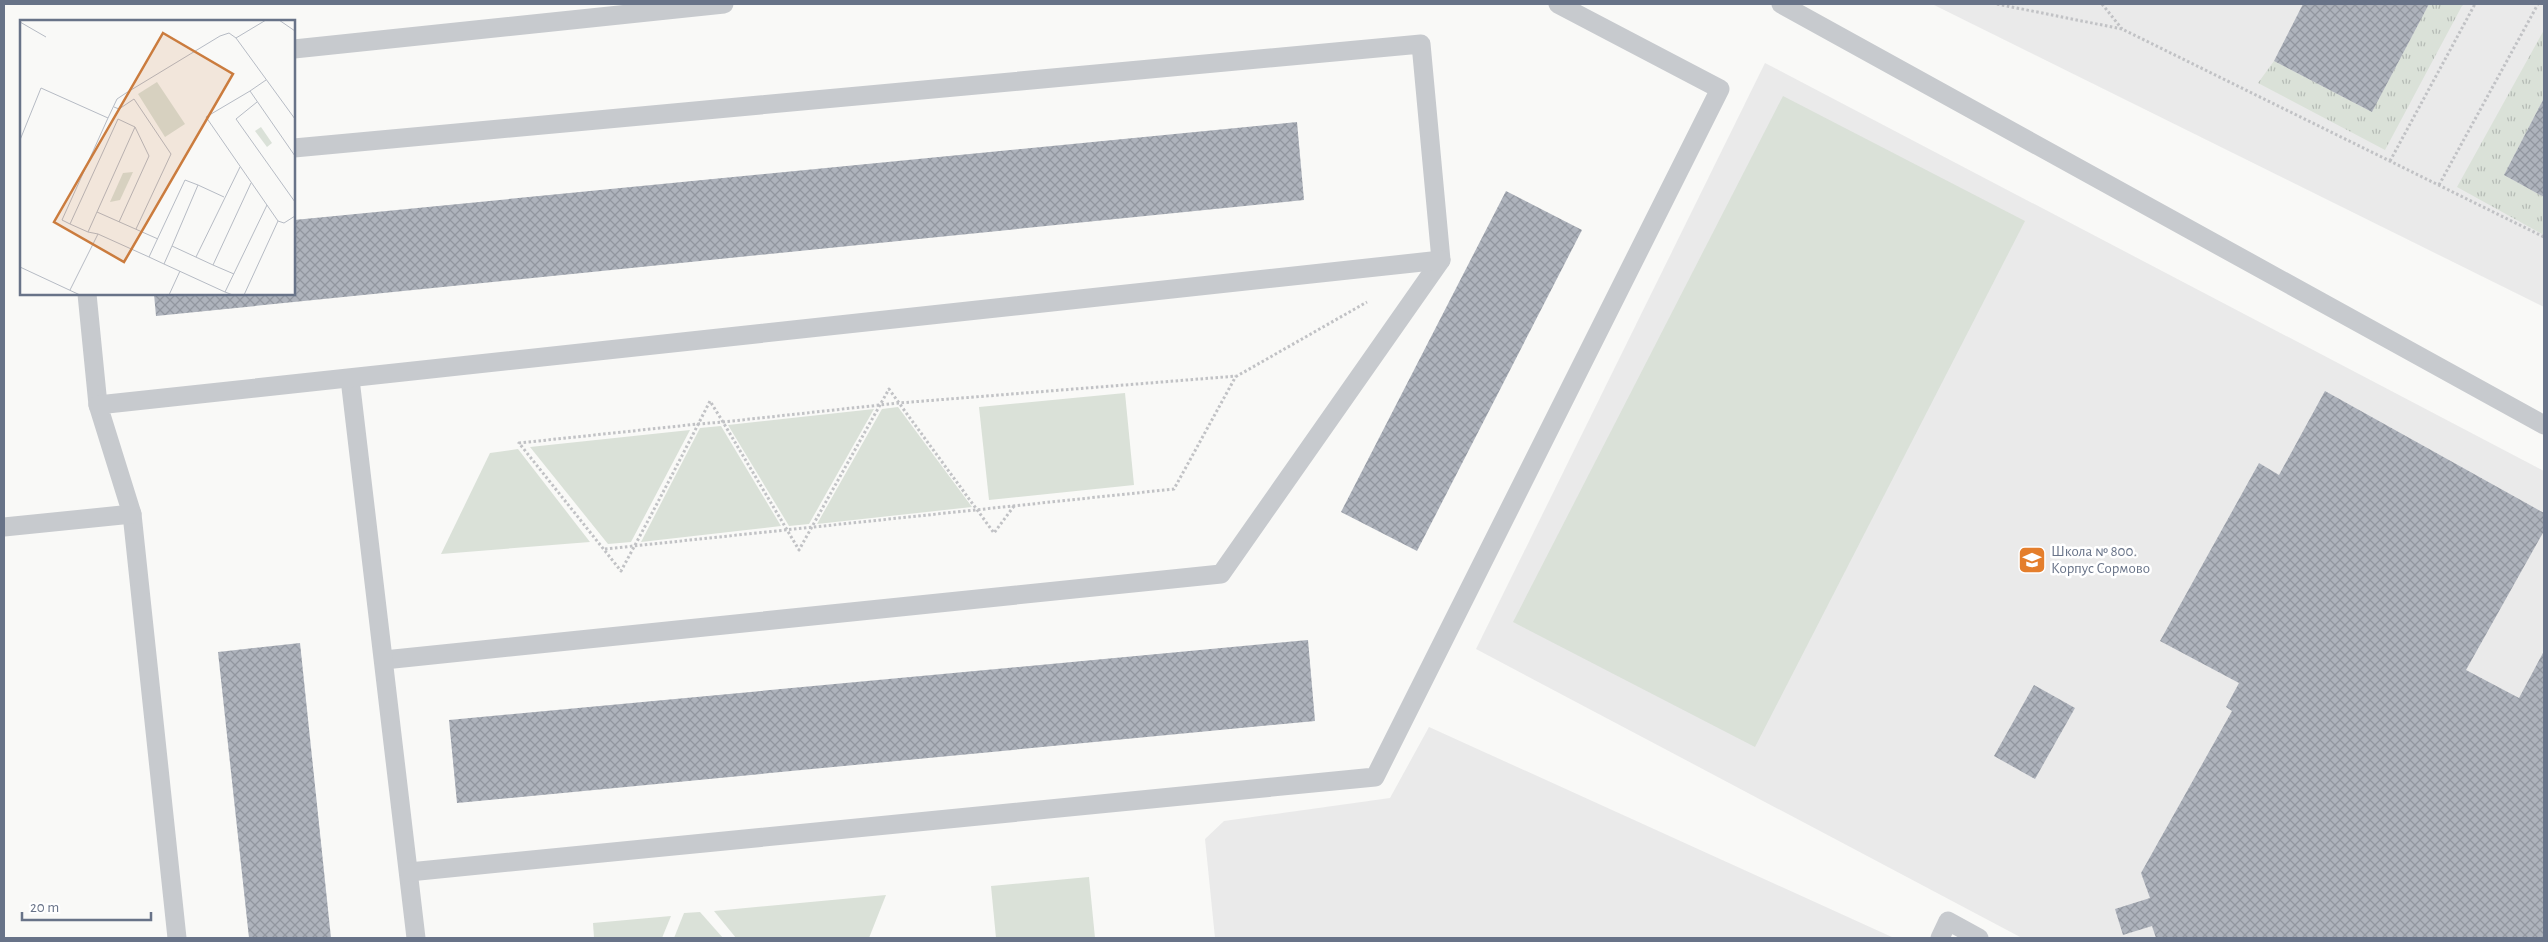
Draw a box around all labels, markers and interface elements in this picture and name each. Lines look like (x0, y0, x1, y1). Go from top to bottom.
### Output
inset map (20, 20, 295, 295)
place label: Школа № 800. Корпус Сормово (2051, 544, 2150, 576)
school or university icon: Школа № 800. Корпус Сормово (2017, 545, 2047, 575)
scale bar (22, 890, 151, 922)
text: 20 m (30, 900, 59, 915)

